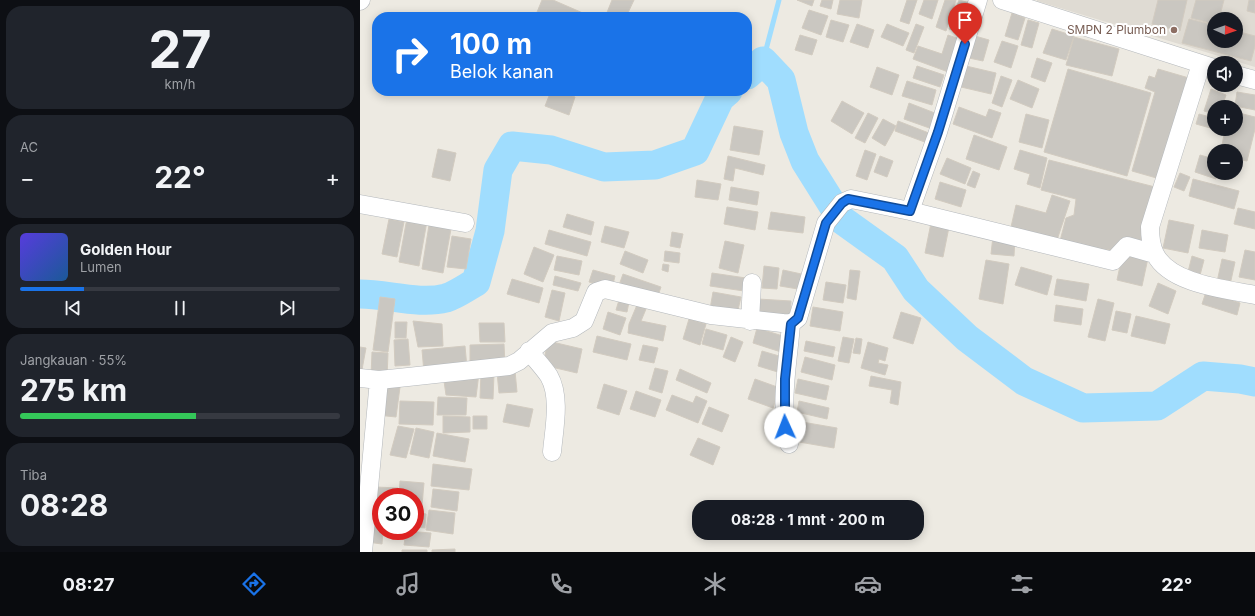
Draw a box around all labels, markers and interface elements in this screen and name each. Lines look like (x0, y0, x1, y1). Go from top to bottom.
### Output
pin (948, 3, 982, 44)
icon: arrive (954, 9, 976, 31)
north arrow (1207, 12, 1243, 48)
map controls (1207, 12, 1243, 180)
text: 27 (149, 18, 212, 81)
place label: SMPN 2 Plumbon (1067, 22, 1166, 37)
marker: SMPN 2 Plumbon (1169, 25, 1179, 35)
text: 100 m (450, 27, 532, 61)
icon: right (384, 28, 436, 80)
button: sound (1207, 56, 1243, 92)
text: Belok kanan (450, 61, 554, 82)
text: km/h (165, 76, 195, 92)
button: + (1207, 100, 1243, 136)
text: AC (20, 139, 38, 155)
button: − (1207, 144, 1243, 180)
text: 22° (154, 159, 206, 195)
text: − (20, 165, 35, 191)
text: + (325, 165, 340, 191)
text: Golden Hour (80, 240, 172, 259)
text: Lumen (80, 259, 122, 275)
icon: previous (62, 297, 84, 319)
icon: pause (169, 297, 191, 319)
icon: next (276, 297, 298, 319)
text: Jangkauan · 55% (20, 352, 127, 368)
text: 275 km (20, 372, 127, 408)
position arrow (764, 406, 806, 448)
text: Tiba (20, 467, 47, 483)
text: 08:28 (20, 487, 108, 523)
speed limit sign: 30 (372, 488, 424, 540)
text: 08:28 · 1 mnt · 200 m (731, 510, 885, 529)
icon: directions (240, 570, 268, 598)
icon: music (394, 570, 422, 598)
icon: phone (547, 570, 575, 598)
icon: climate (701, 570, 729, 598)
icon: car (854, 570, 882, 598)
icon: filters (1008, 570, 1036, 598)
text: 08:27 (63, 574, 114, 595)
text: 22° (1161, 574, 1192, 595)

